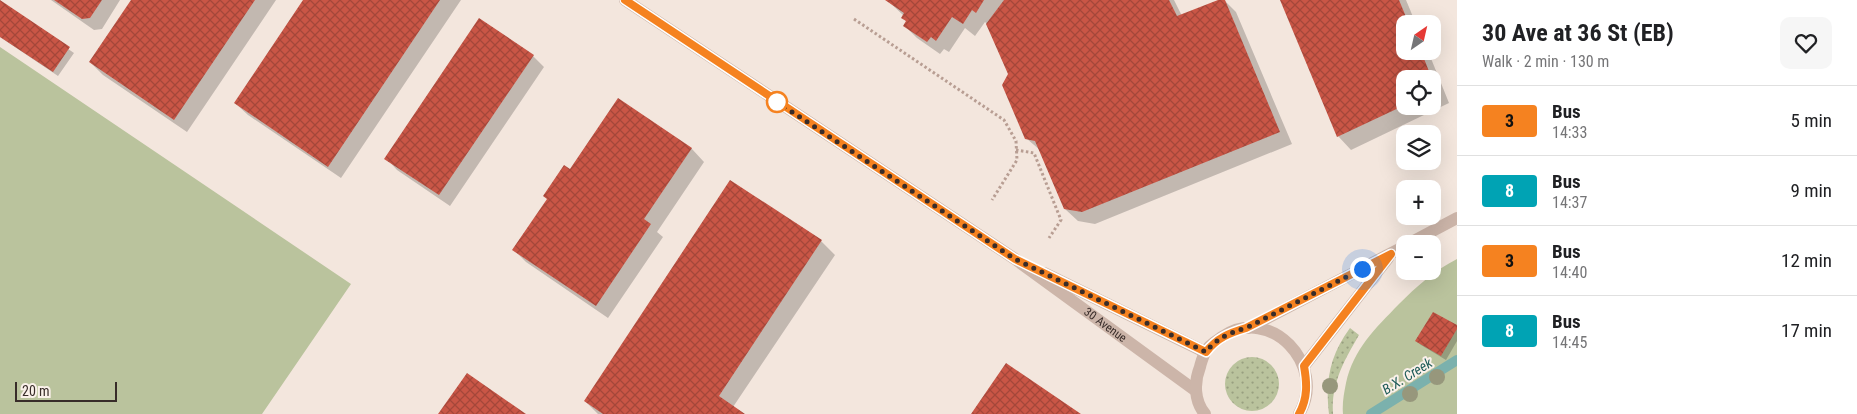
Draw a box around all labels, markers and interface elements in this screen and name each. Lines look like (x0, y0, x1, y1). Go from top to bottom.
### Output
north arrow (1396, 15, 1441, 60)
map controls (1396, 15, 1441, 280)
button: heart (1780, 17, 1832, 69)
text: 30 Ave at 36 St (EB) (1482, 19, 1674, 47)
text: Walk · 2 min · 130 m (1482, 52, 1609, 71)
button: locate (1396, 70, 1441, 115)
unlabelled marker (766, 91, 788, 113)
text: Bus (1552, 100, 1581, 123)
text: 5 min (1790, 109, 1832, 132)
text: 3 (1505, 110, 1514, 131)
text: 14:33 (1552, 123, 1587, 142)
button: layers (1396, 125, 1441, 170)
text: Bus (1552, 170, 1581, 193)
text: 9 min (1790, 179, 1832, 202)
button: + (1396, 180, 1441, 225)
text: 8 (1505, 180, 1514, 201)
text: 14:37 (1552, 193, 1587, 212)
button: − (1396, 235, 1441, 280)
text: Bus (1552, 240, 1581, 263)
text: 12 min (1781, 249, 1832, 272)
text: 3 (1505, 250, 1514, 271)
your location (1350, 257, 1375, 282)
text: 14:40 (1552, 263, 1587, 282)
street label: 30 Avenue (1081, 305, 1130, 345)
text: Bus (1552, 310, 1581, 333)
text: 17 min (1781, 319, 1832, 342)
text: 8 (1505, 320, 1514, 341)
text: 14:45 (1552, 333, 1587, 352)
water label: B.X. Creek (1379, 354, 1436, 398)
scale bar (15, 379, 118, 402)
text: 20 m (22, 383, 50, 399)

